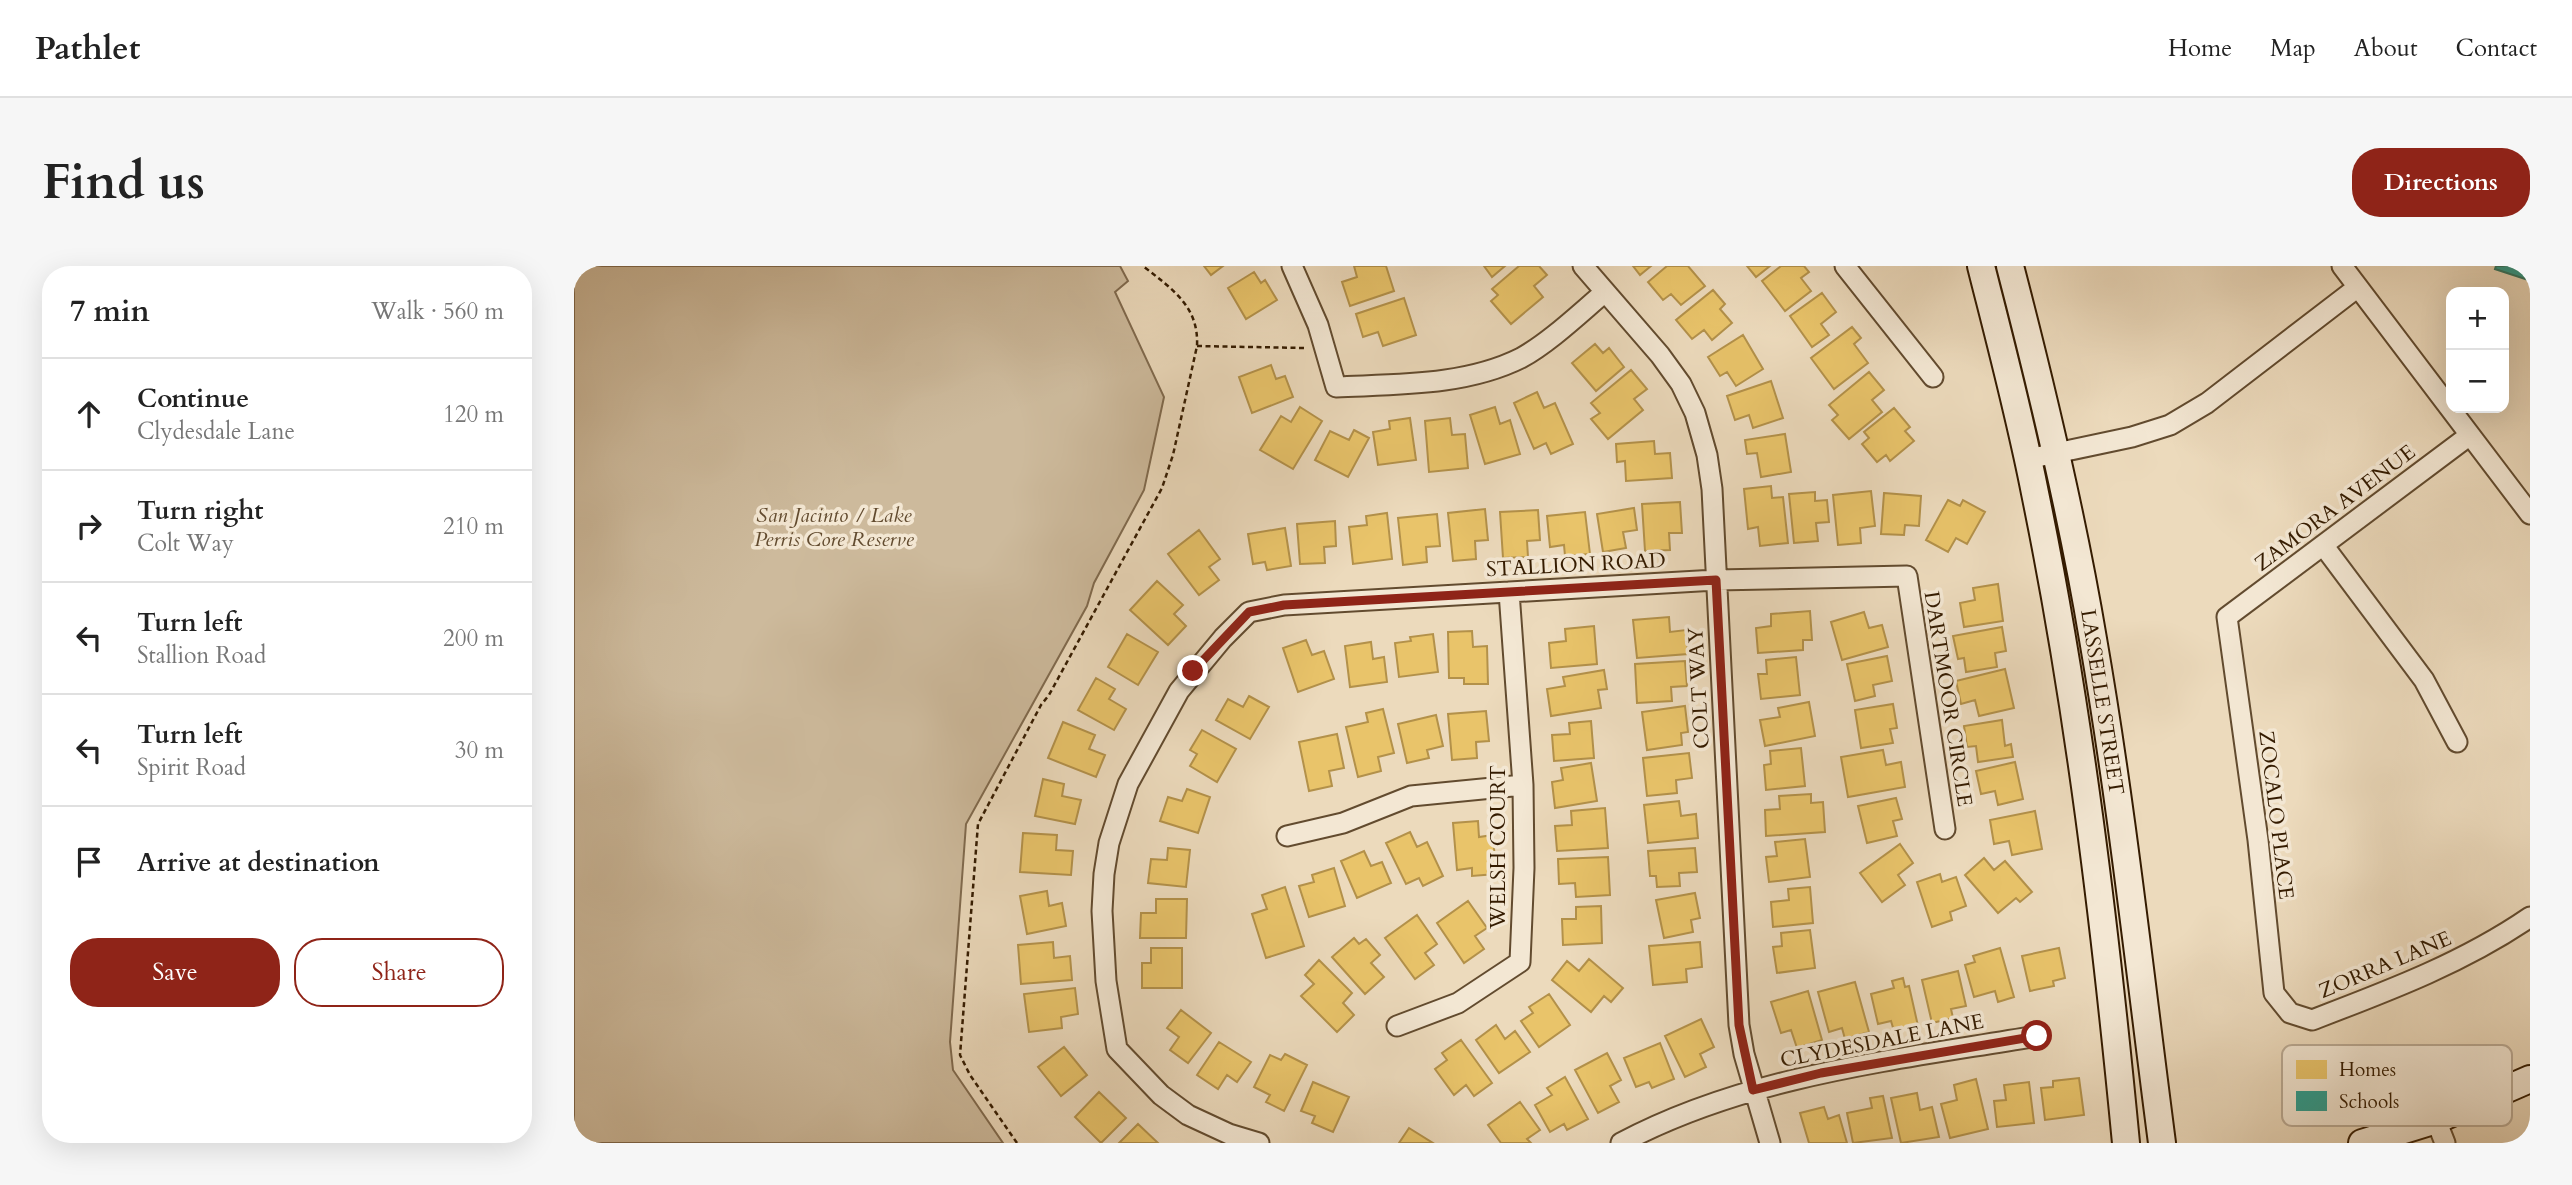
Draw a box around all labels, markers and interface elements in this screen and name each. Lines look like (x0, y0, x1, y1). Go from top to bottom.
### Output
text: Pathlet (35, 26, 140, 71)
text: Home (2168, 32, 2232, 65)
text: Map (2270, 32, 2316, 65)
text: About (2354, 32, 2418, 65)
text: Contact (2456, 32, 2537, 65)
button: Directions (2352, 148, 2530, 217)
text: Find us (42, 149, 205, 216)
map controls (2446, 287, 2509, 413)
button: + (2446, 287, 2509, 350)
text: 7 min (70, 291, 150, 332)
text: Walk · 560 m (371, 296, 504, 327)
button: − (2446, 350, 2509, 413)
text: Continue (137, 381, 249, 416)
icon: ahead (70, 395, 108, 433)
text: 120 m (443, 399, 504, 430)
text: Clydesdale Lane (137, 416, 295, 447)
street label: ZAMORA AVENUE (2249, 438, 2421, 578)
text: Turn right (137, 493, 264, 528)
park label: San Jacinto / Lake Perris Core Reserve (754, 501, 915, 554)
icon: right (70, 507, 108, 545)
text: 210 m (443, 511, 504, 542)
text: Colt Way (137, 528, 234, 559)
street label: STALLION ROAD (1485, 546, 1667, 584)
street label: DARTMOOR CIRCLE (1917, 589, 1979, 809)
text: Turn left (137, 605, 242, 640)
street label: LASSELLE STREET (2073, 607, 2131, 797)
icon: left (70, 619, 108, 657)
text: 200 m (443, 623, 504, 654)
street label: COLT WAY (1681, 626, 1717, 750)
text: Stallion Road (137, 640, 266, 671)
route end (1177, 655, 1208, 686)
text: Turn left (137, 717, 242, 752)
street label: ZOCALO PLACE (2251, 729, 2301, 901)
icon: left (70, 731, 108, 769)
text: 30 m (455, 735, 504, 766)
text: Spirit Road (137, 752, 246, 783)
street label: WELSH COURT (1484, 765, 1513, 930)
icon: arrive (70, 843, 108, 881)
text: Arrive at destination (137, 845, 380, 880)
street label: ZORRA LANE (2314, 924, 2456, 1006)
button: Save (70, 938, 280, 1007)
button: Share (294, 938, 504, 1007)
street label: CLYDESDALE LANE (1778, 1007, 1986, 1075)
route start (2021, 1020, 2052, 1051)
legend (2282, 1045, 2512, 1126)
text: Homes (2339, 1057, 2396, 1083)
text: Schools (2339, 1089, 2399, 1115)

